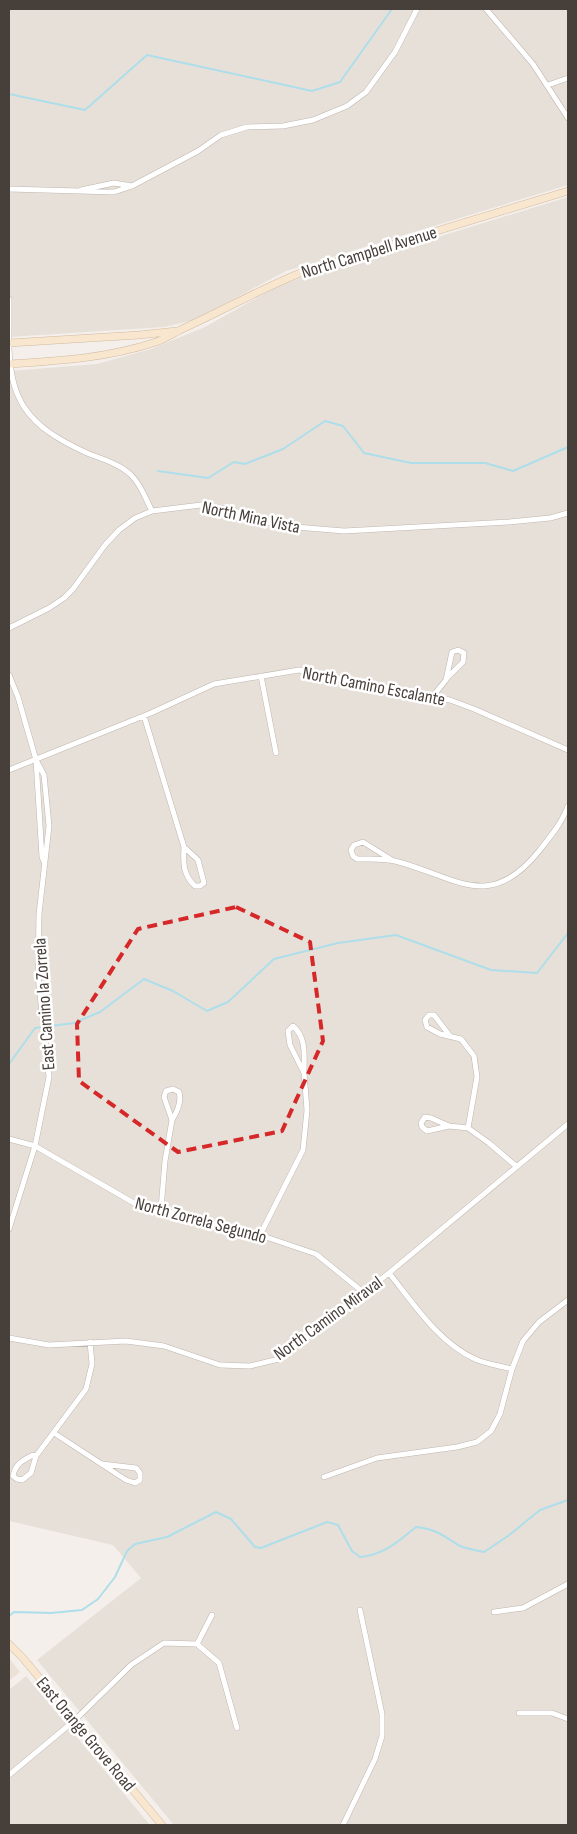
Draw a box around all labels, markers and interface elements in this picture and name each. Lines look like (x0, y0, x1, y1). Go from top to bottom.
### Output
street label: North Campbell Avenue (299, 222, 440, 283)
street label: North Mina Vista (200, 497, 302, 538)
street label: North Camino Escalante (301, 662, 447, 711)
street label: East Camino la Zorrela (29, 937, 60, 1071)
street label: North Zorrela Segundo (133, 1193, 269, 1248)
street label: North Camino Miraval (270, 1272, 387, 1365)
street label: East Orange Grove Road (32, 1673, 139, 1796)

